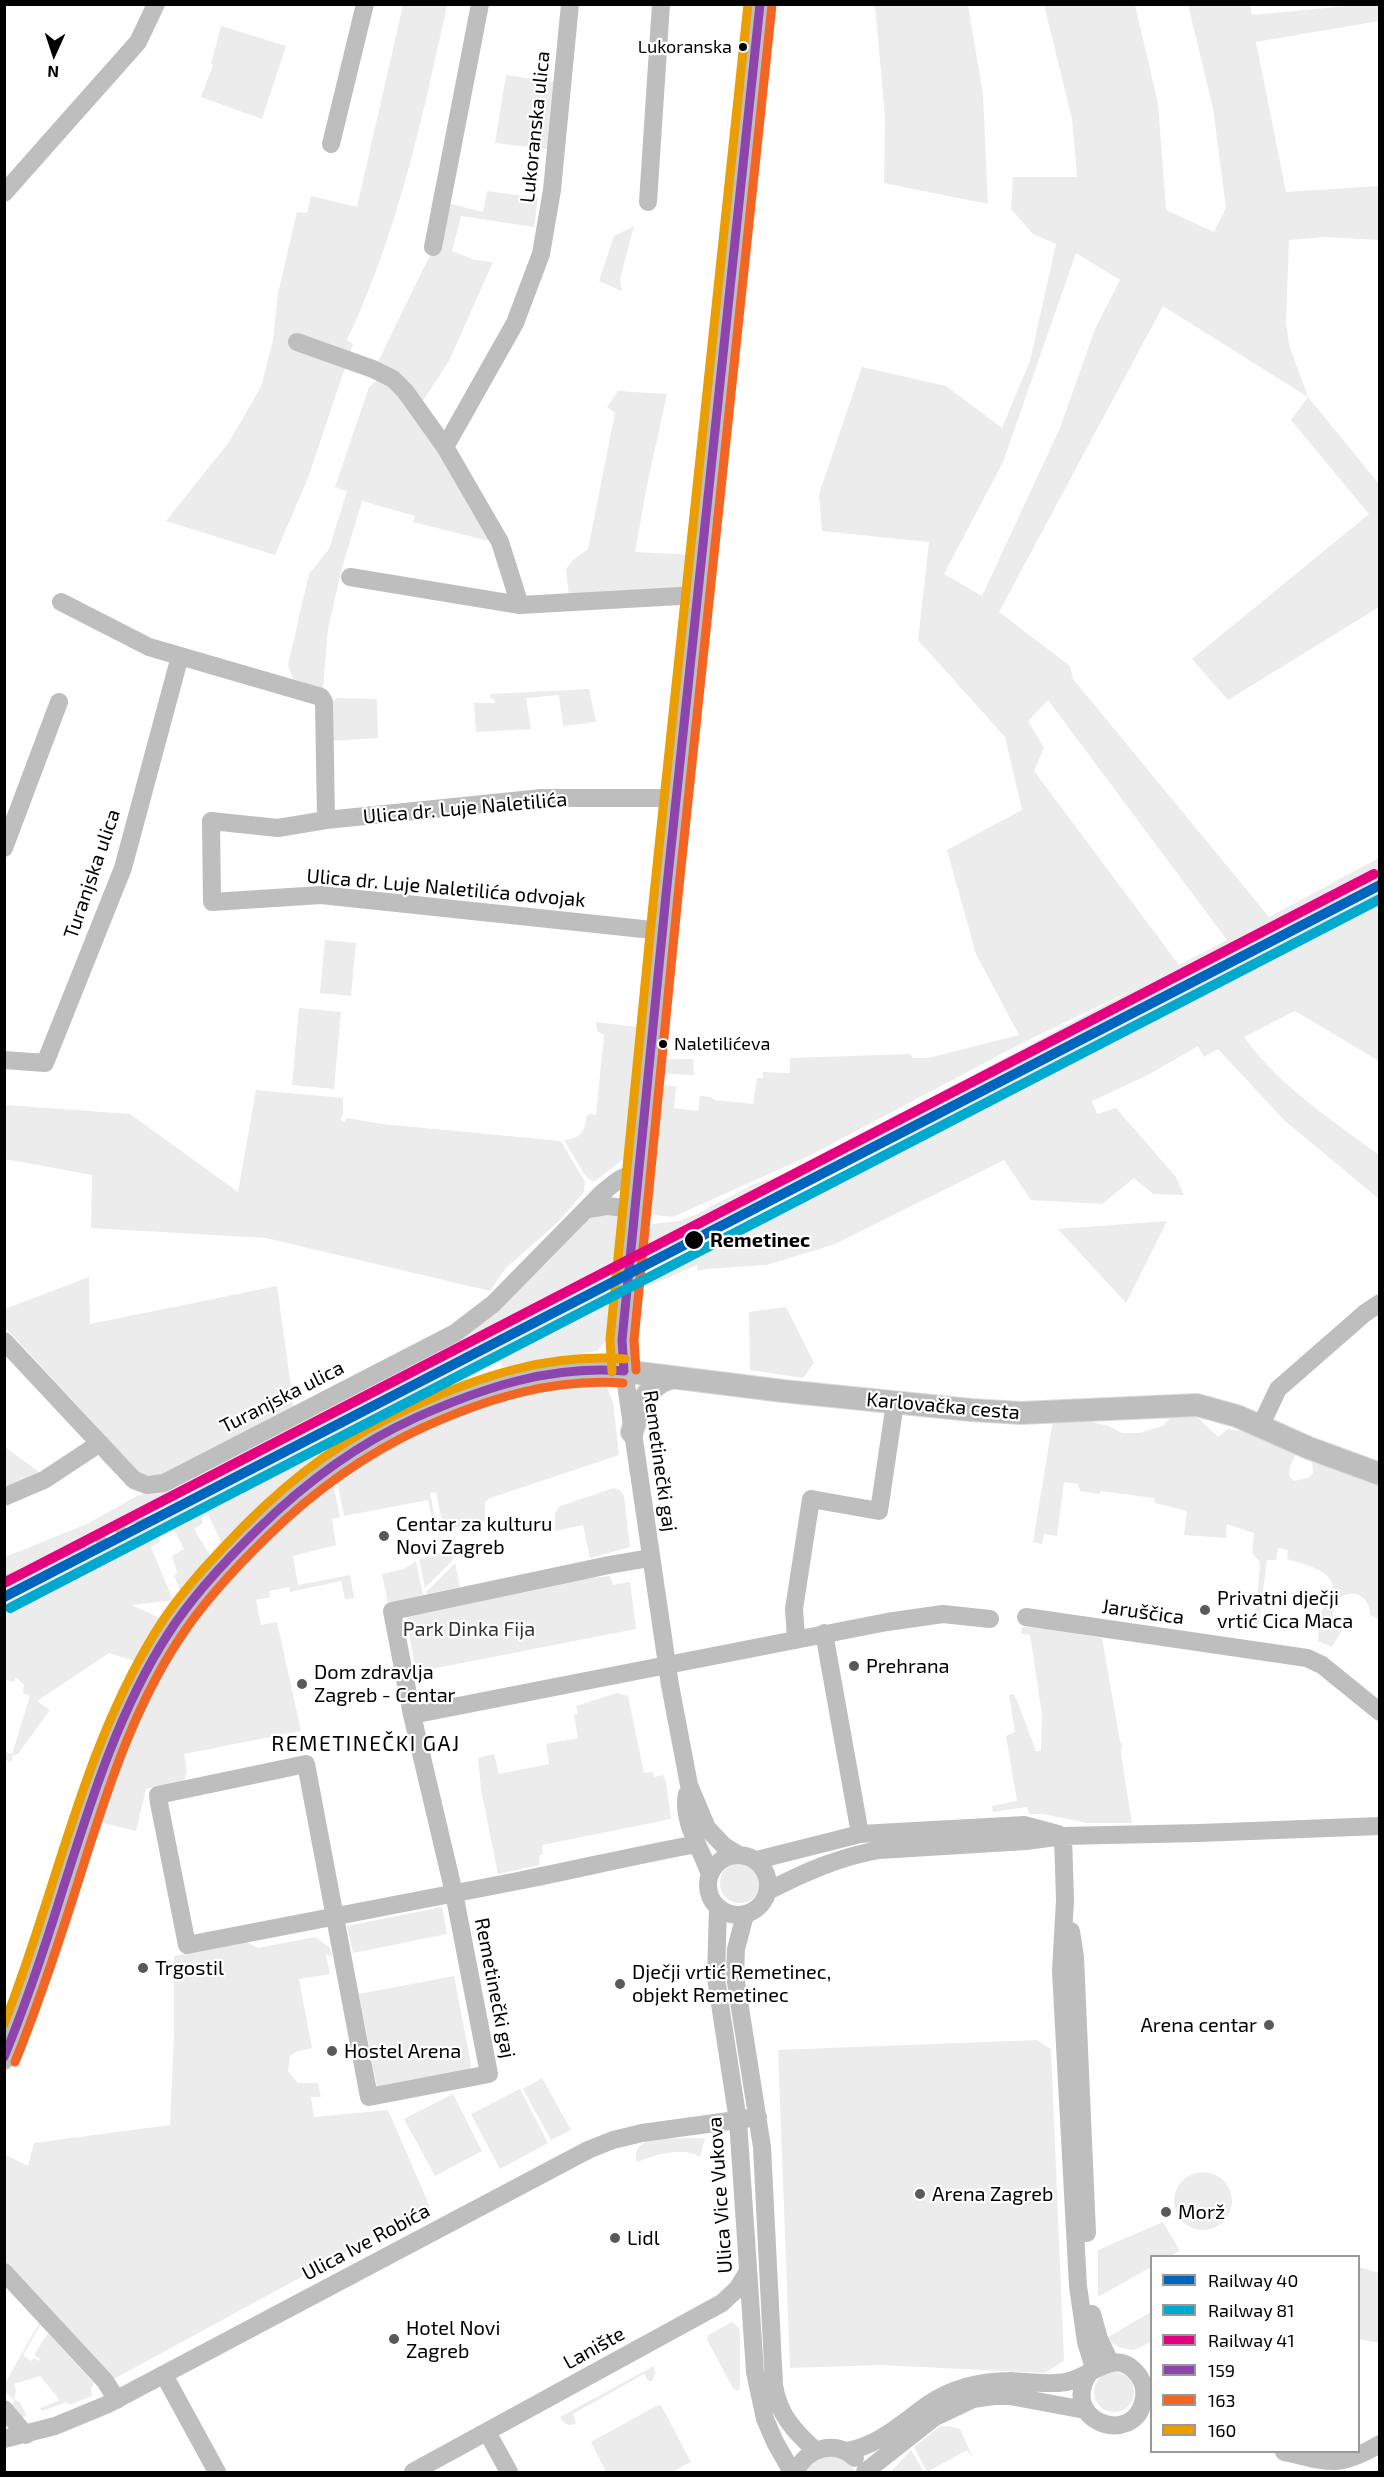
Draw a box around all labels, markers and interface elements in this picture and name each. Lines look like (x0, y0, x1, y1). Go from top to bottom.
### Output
north arrow (24, 24, 84, 84)
place label: Lukoranska (638, 36, 732, 58)
marker: Lukoranska (737, 41, 749, 53)
street label: Lukoranska ulica (515, 50, 555, 204)
text: N (47, 63, 59, 82)
street label: Ulica dr. Luje Naletilića (362, 787, 568, 829)
street label: Turanjska ulica (59, 806, 125, 942)
street label: Ulica dr. Luje Naletilića odvojak (305, 864, 587, 912)
place label: Naletilićeva (674, 1033, 770, 1055)
marker: Naletilićeva (657, 1038, 669, 1050)
place label: Remetinec (710, 1228, 810, 1252)
marker: Remetinec (683, 1229, 705, 1251)
street label: Turanjska ulica (216, 1356, 348, 1438)
street label: Karlovačka cesta (865, 1387, 1021, 1425)
street label: Remetinečki gaj (638, 1389, 682, 1533)
place label: Centar za kulturu Novi Zagreb (396, 1512, 552, 1559)
marker: Centar za kulturu Novi Zagreb (377, 1529, 391, 1543)
place label: Privatni dječji vrtić Cica Maca (1217, 1586, 1353, 1633)
street label: Jaruščica (1100, 1594, 1186, 1630)
marker: Privatni dječji vrtić Cica Maca (1198, 1603, 1212, 1617)
park label: Park Dinka Fija (403, 1617, 535, 1641)
place label: Prehrana (866, 1654, 950, 1678)
marker: Prehrana (847, 1659, 861, 1673)
place label: Dom zdravlja Zagreb - Centar (314, 1660, 456, 1707)
marker: Dom zdravlja Zagreb - Centar (295, 1677, 309, 1691)
district label: REMETINEČKI GAJ (271, 1731, 461, 1757)
street label: Remetinečki gaj (470, 1916, 520, 2060)
place label: Trgostil (155, 1956, 224, 1980)
place label: Dječji vrtić Remetinec, objekt Remetinec (632, 1960, 831, 2007)
marker: Trgostil (136, 1961, 150, 1975)
marker: Dječji vrtić Remetinec, objekt Remetinec (613, 1977, 627, 1991)
place label: Arena centar (1140, 2013, 1257, 2037)
marker: Arena centar (1262, 2018, 1276, 2032)
place label: Hostel Arena (344, 2039, 461, 2063)
marker: Hostel Arena (325, 2044, 339, 2058)
street label: Ulica Vice Vukova (703, 2116, 737, 2274)
place label: Arena Zagreb (932, 2182, 1053, 2206)
marker: Arena Zagreb (913, 2187, 927, 2201)
street label: Ulica Ive Robića (298, 2198, 434, 2286)
place label: Morž (1178, 2200, 1225, 2224)
marker: Morž (1159, 2205, 1173, 2219)
place label: Lidl (627, 2226, 660, 2250)
marker: Lidl (608, 2231, 622, 2245)
legend (1150, 2255, 1360, 2453)
text: Railway 40 (1208, 2269, 1298, 2291)
text: Railway 81 (1208, 2299, 1294, 2321)
place label: Hotel Novi Zagreb (406, 2316, 500, 2363)
street label: Lanište (559, 2321, 629, 2375)
text: Railway 41 (1208, 2329, 1295, 2351)
marker: Hotel Novi Zagreb (387, 2332, 401, 2346)
text: 159 (1208, 2359, 1235, 2381)
text: 163 (1208, 2389, 1235, 2411)
text: 160 (1208, 2419, 1236, 2441)

